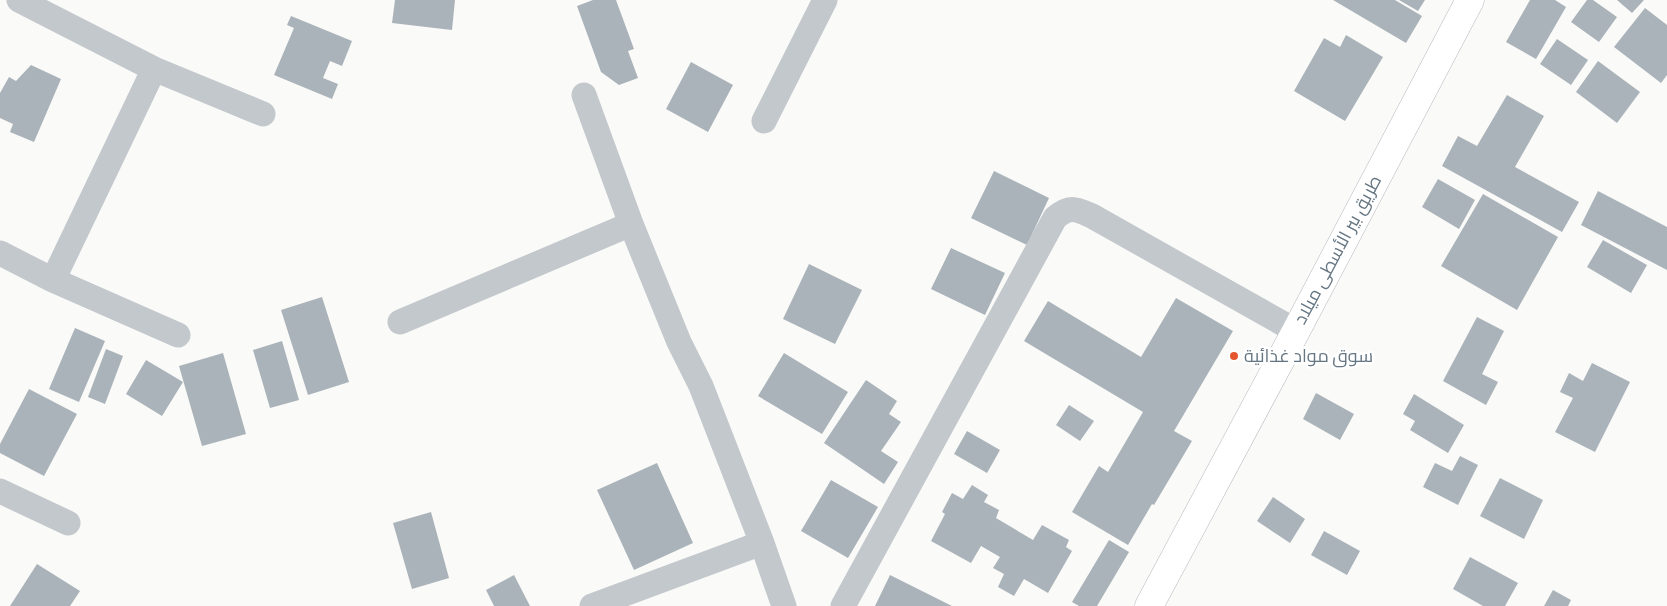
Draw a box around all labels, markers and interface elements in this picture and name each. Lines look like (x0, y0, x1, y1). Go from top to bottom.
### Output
street label: طريق بير الأسطى ميلاد (1288, 171, 1388, 329)
place label: سوق مواد غذائية (1244, 344, 1373, 369)
marker: سوق مواد غذائية (1228, 350, 1240, 362)

